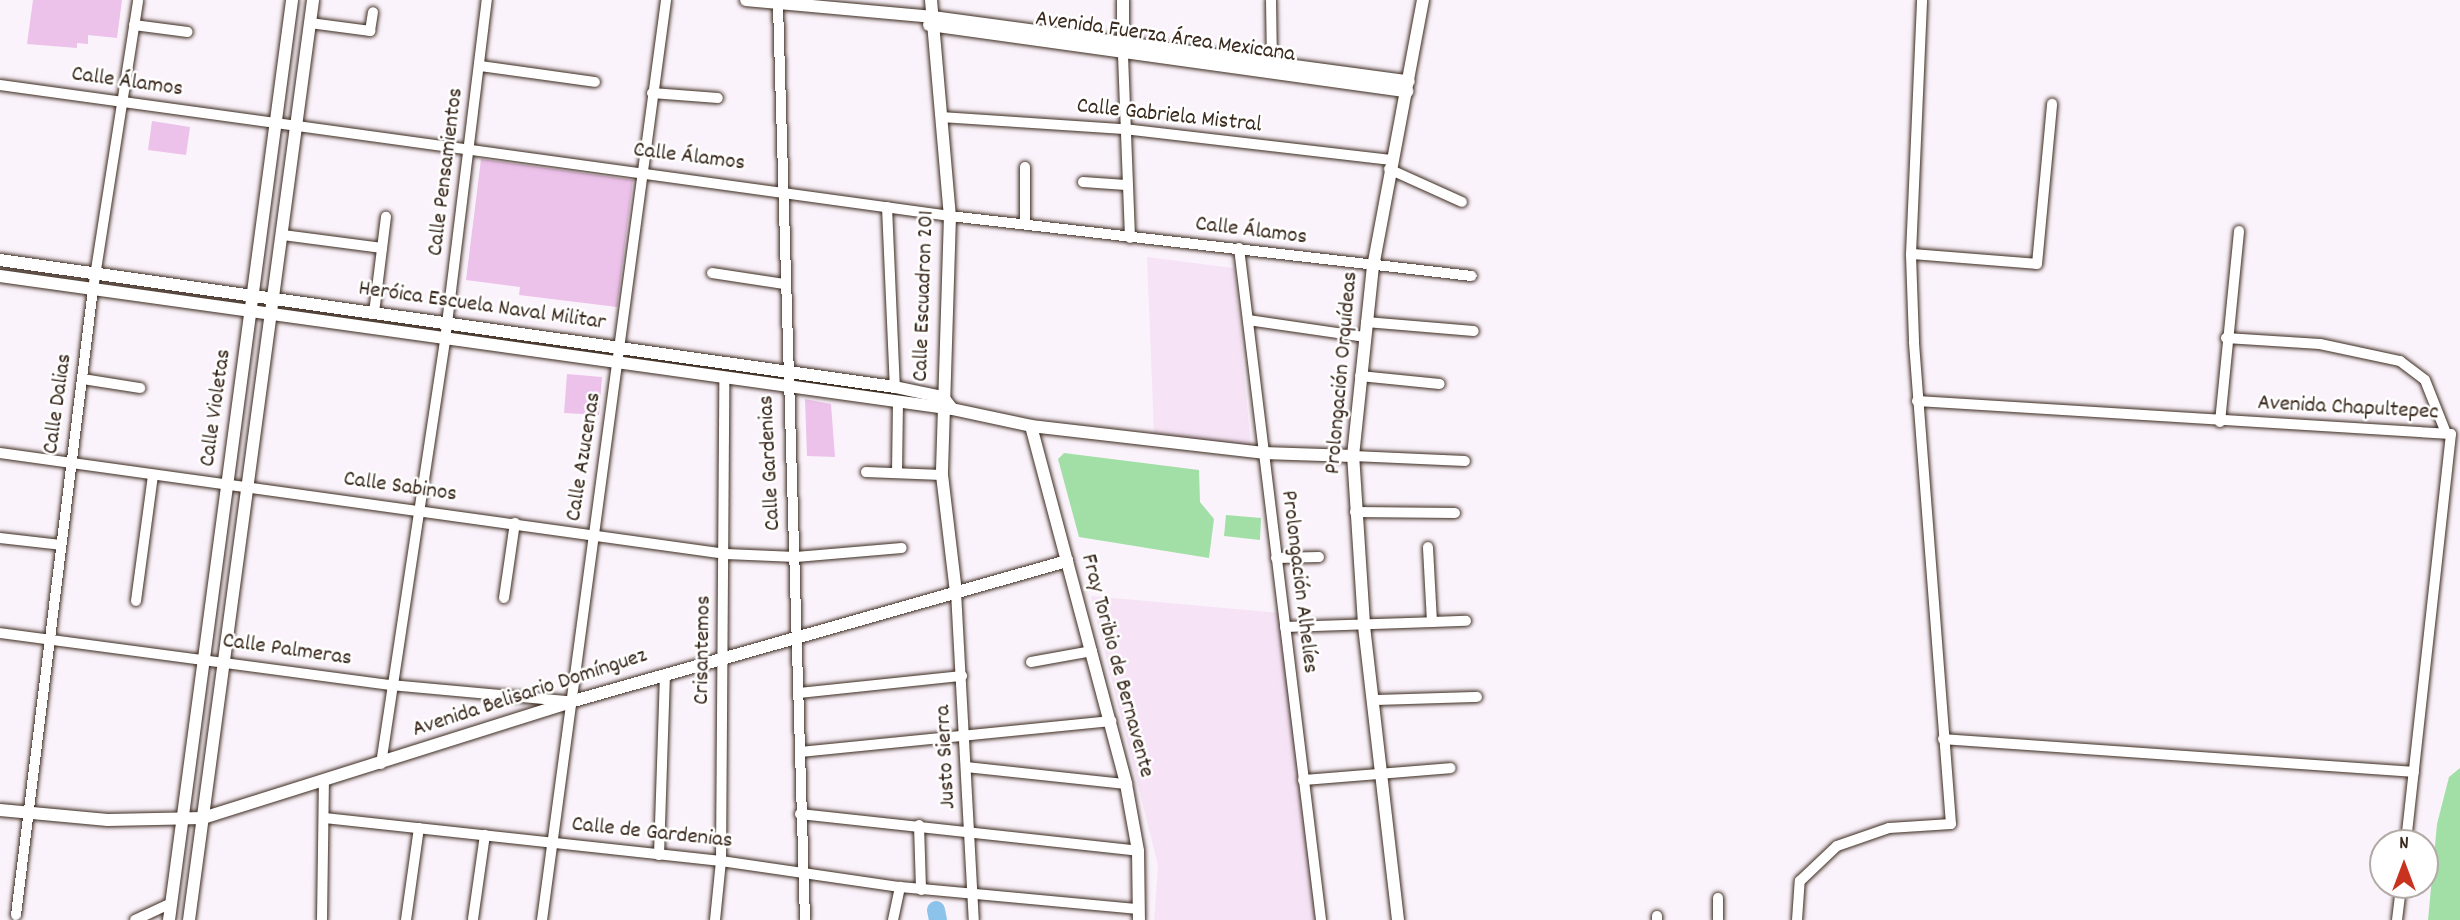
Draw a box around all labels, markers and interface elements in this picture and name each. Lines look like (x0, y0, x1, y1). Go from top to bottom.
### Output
street label: Avenida Fuerza Área Mexicana (1033, 6, 1297, 70)
street label: Calle Álamos (69, 62, 185, 104)
street label: Calle Pensamientos (423, 86, 471, 258)
street label: Calle Gabriela Mistral (1075, 94, 1263, 140)
street label: Calle Álamos (632, 137, 746, 179)
street label: Calle Escuadron 201 (908, 210, 942, 382)
street label: Calle Álamos (1194, 211, 1308, 253)
street label: Prolongación Orquídeas (1320, 270, 1366, 476)
street label: Heróica Escuela Naval Militar (357, 276, 607, 338)
street label: Calle Violetas (195, 347, 239, 469)
street label: Calle Dalias (38, 352, 80, 456)
street label: Avenida Chapultepec (2257, 390, 2439, 428)
street label: Calle Azucenas (561, 391, 609, 523)
street label: Calle Gardenias (754, 395, 788, 531)
street label: Calle Sabinos (342, 466, 458, 510)
street label: Prolongación Alhelíes (1273, 489, 1323, 675)
street label: Fray Toribio de Bernavente (1073, 551, 1159, 781)
street label: Crisantemos (689, 595, 719, 705)
street label: Calle Palmeras (221, 628, 353, 674)
street label: Avenida Belisario Domínguez (409, 643, 651, 745)
street label: Justo Sierra (930, 704, 964, 810)
street label: Calle de Gardenias (570, 812, 734, 856)
north arrow (2369, 829, 2439, 899)
text: N (2399, 831, 2409, 858)

